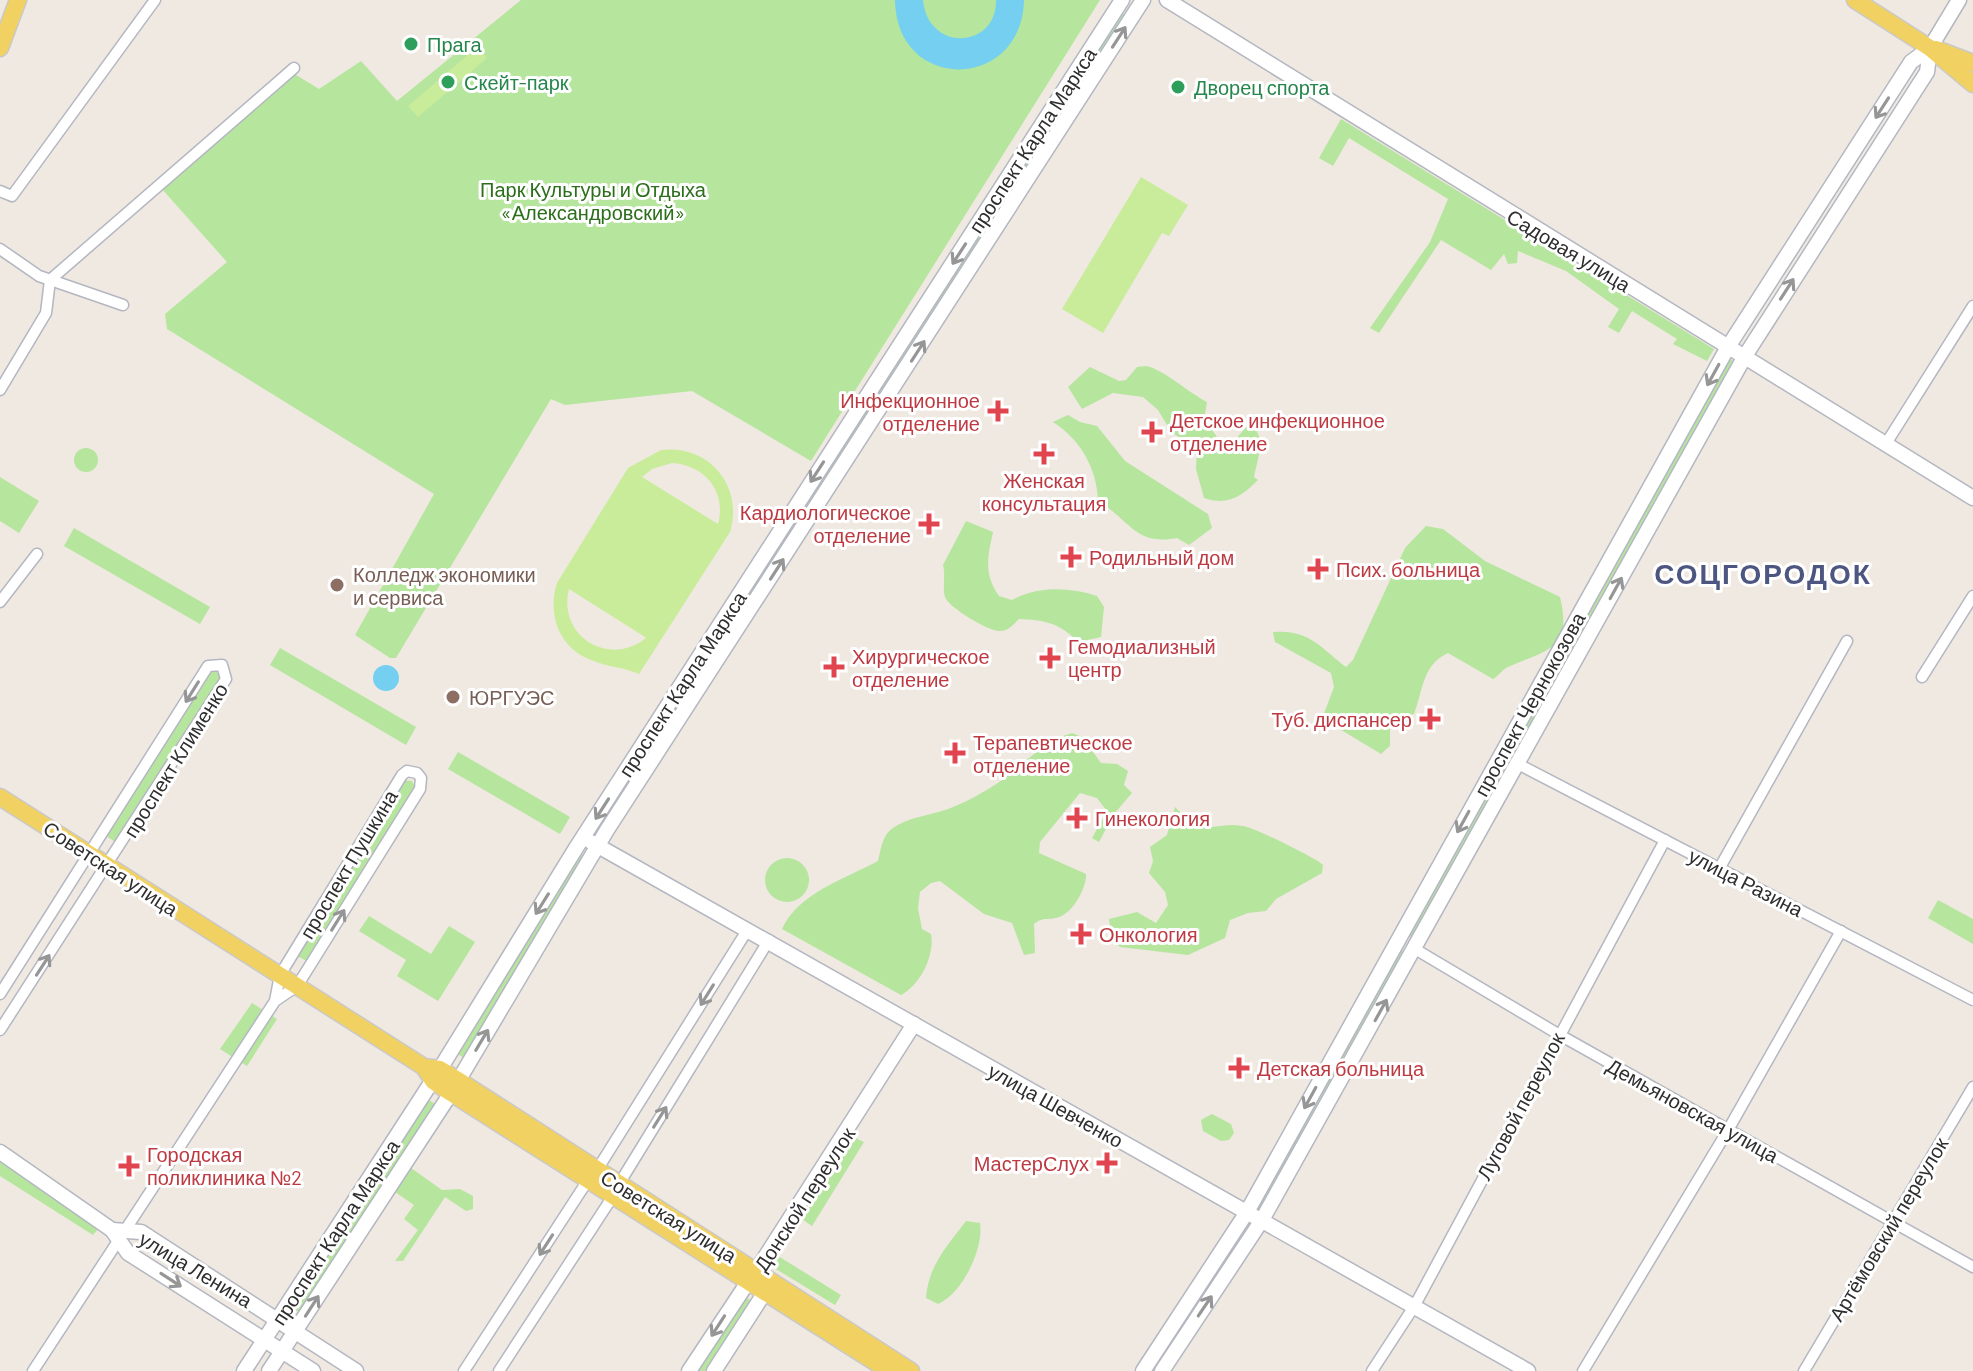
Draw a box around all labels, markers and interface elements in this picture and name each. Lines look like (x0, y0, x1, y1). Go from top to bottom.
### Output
one-way arrow (1111, 27, 1127, 49)
place label: Прага (427, 32, 482, 56)
marker: Прага (402, 35, 420, 53)
street label: проспект Карла Маркса (963, 42, 1101, 237)
place label: Скейт-парк (464, 70, 569, 94)
marker: Скейт-парк (439, 73, 457, 91)
place label: Дворец спорта (1194, 75, 1330, 99)
marker: Дворец спорта (1169, 78, 1187, 96)
one-way arrow (1874, 96, 1890, 118)
park label: Парк Культуры и Отдыха «Александровский» (480, 177, 707, 224)
street label: Садовая улица (1503, 204, 1636, 297)
one-way arrow (950, 242, 966, 265)
one-way arrow (1779, 279, 1796, 301)
one-way arrow (910, 340, 927, 362)
one-way arrow (1705, 362, 1720, 386)
place label: Инфекционное отделение (840, 388, 980, 435)
marker: Инфекционное отделение (987, 400, 1009, 422)
place label: Детское инфекционное отделение (1170, 408, 1385, 455)
marker: Детское инфекционное отделение (1141, 421, 1163, 443)
marker: Женская консультация (1033, 443, 1055, 465)
one-way arrow (809, 460, 825, 483)
place label: Женская консультация (982, 468, 1106, 515)
place label: Кардиологическое отделение (740, 500, 911, 547)
marker: Кардиологическое отделение (918, 513, 940, 535)
place label: Родильный дом (1089, 545, 1234, 569)
marker: Родильный дом (1060, 546, 1082, 568)
district label: СОЦГОРОДОК (1654, 556, 1872, 590)
place label: Псих. больница (1336, 557, 1481, 581)
one-way arrow (769, 558, 785, 581)
marker: Псих. больница (1307, 558, 1329, 580)
place label: Колледж экономики и сервиса (353, 562, 536, 609)
marker: Колледж экономики и сервиса (328, 576, 346, 594)
one-way arrow (1609, 576, 1625, 600)
street label: проспект Карла Маркса (613, 586, 751, 781)
street label: проспект Чернокозова (1468, 607, 1590, 800)
place label: Гемодиализный центр (1068, 634, 1216, 681)
place label: Хирургическое отделение (852, 644, 990, 691)
marker: Гемодиализный центр (1039, 647, 1061, 669)
marker: Хирургическое отделение (823, 656, 845, 678)
street label: проспект Клименко (118, 678, 232, 842)
one-way arrow (184, 680, 201, 702)
place label: ЮРГУЭС (469, 685, 554, 709)
marker: ЮРГУЭС (444, 688, 462, 706)
place label: Туб. диспансер (1272, 707, 1412, 731)
marker: Туб. диспансер (1419, 708, 1441, 730)
place label: Терапевтическое отделение (973, 730, 1133, 777)
marker: Терапевтическое отделение (944, 742, 966, 764)
street label: проспект Пушкина (294, 784, 402, 943)
one-way arrow (594, 797, 610, 820)
place label: Гинекология (1095, 806, 1210, 830)
marker: Гинекология (1066, 807, 1088, 829)
one-way arrow (1455, 809, 1471, 833)
street label: Советская улица (39, 816, 183, 921)
street label: улица Разина (1685, 843, 1808, 921)
one-way arrow (533, 892, 549, 915)
one-way arrow (330, 910, 347, 932)
place label: Онкология (1099, 922, 1198, 946)
marker: Онкология (1070, 923, 1092, 945)
one-way arrow (35, 954, 51, 977)
one-way arrow (698, 983, 714, 1006)
one-way arrow (1373, 999, 1389, 1023)
street label: Луговой переулок (1471, 1028, 1569, 1184)
one-way arrow (474, 1029, 490, 1052)
street label: Демьяновская улица (1603, 1053, 1784, 1168)
place label: Детская больница (1257, 1056, 1425, 1080)
marker: Детская больница (1228, 1057, 1250, 1079)
street label: улица Шевченко (984, 1058, 1128, 1152)
one-way arrow (1302, 1086, 1318, 1109)
one-way arrow (651, 1107, 668, 1129)
street label: Донской переулок (749, 1122, 860, 1275)
street label: Артёмовский переулок (1824, 1133, 1952, 1325)
street label: проспект Карла Маркса (266, 1134, 404, 1329)
place label: Городская поликлиника №2 (147, 1142, 302, 1189)
place label: МастерСлух (974, 1151, 1089, 1175)
marker: МастерСлух (1096, 1152, 1118, 1174)
marker: Городская поликлиника №2 (118, 1155, 140, 1177)
street label: Советская улица (597, 1165, 742, 1268)
street label: улица Ленина (135, 1226, 258, 1313)
one-way arrow (537, 1234, 554, 1256)
one-way arrow (159, 1271, 181, 1288)
one-way arrow (303, 1295, 320, 1317)
one-way arrow (1197, 1295, 1213, 1318)
one-way arrow (710, 1315, 727, 1337)

